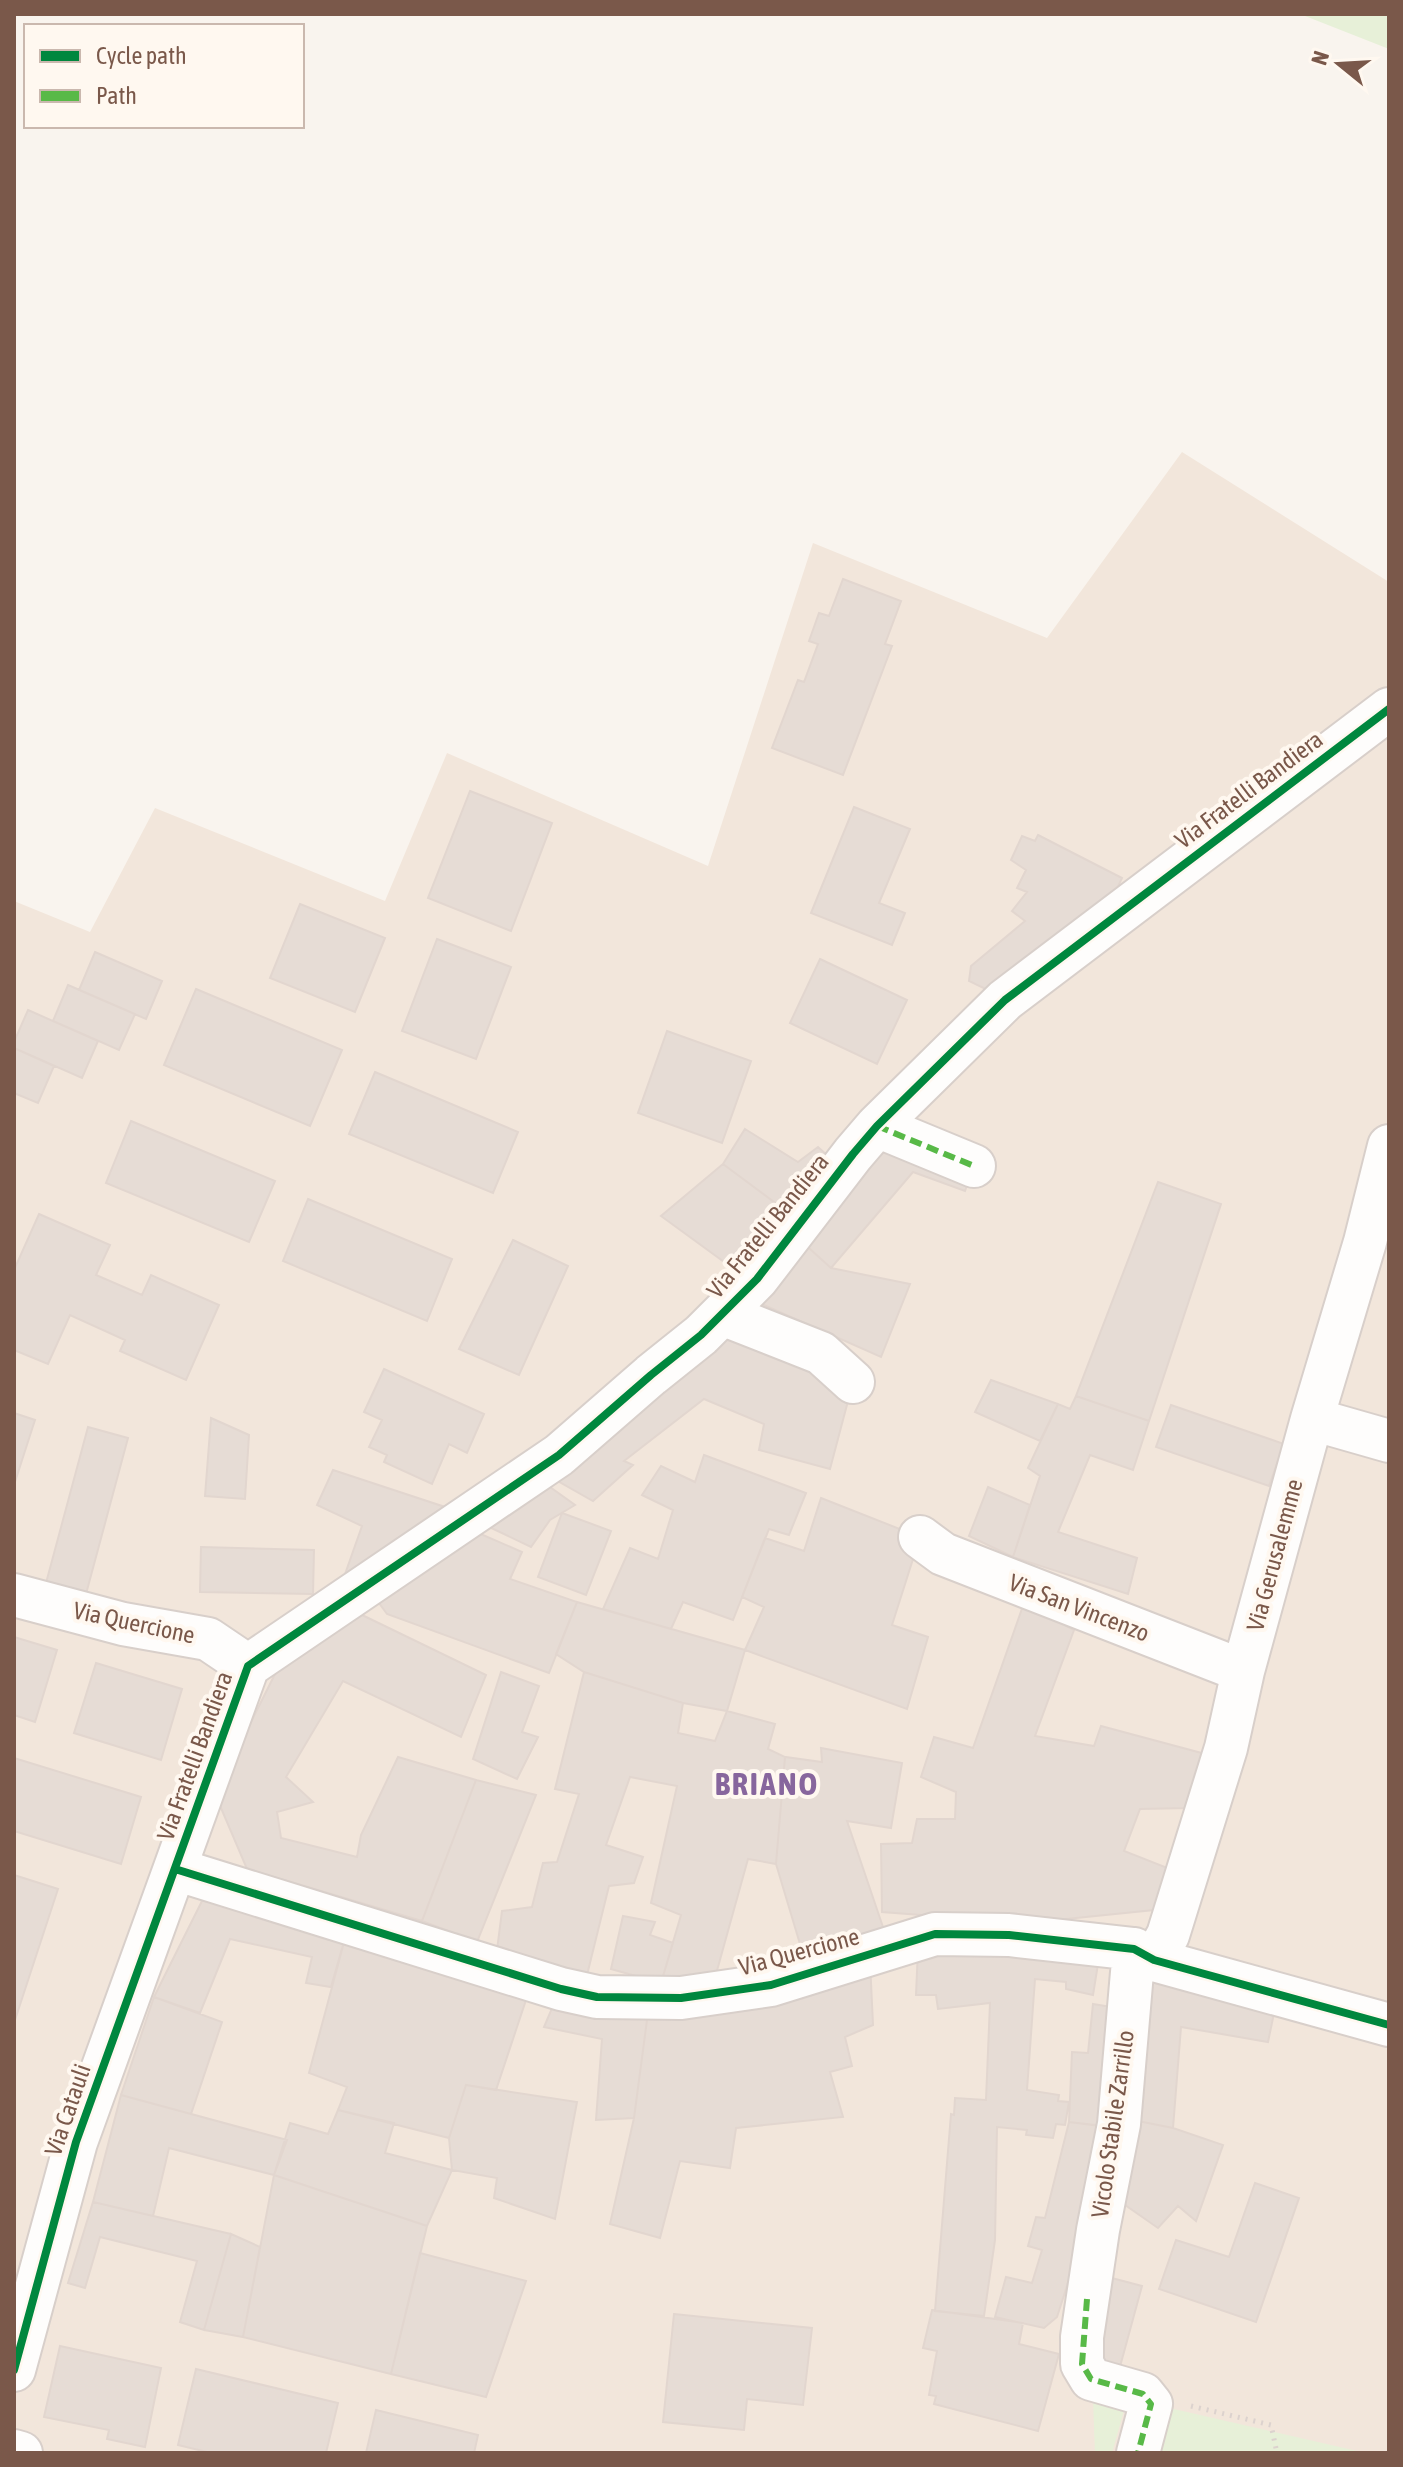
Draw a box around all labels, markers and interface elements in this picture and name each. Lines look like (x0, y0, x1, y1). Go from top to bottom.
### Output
legend (24, 24, 304, 128)
north arrow (1299, 24, 1379, 104)
text: Cycle path (96, 42, 187, 69)
text: N (1306, 48, 1334, 68)
text: Path (96, 82, 137, 109)
street label: Via Fratelli Bandiera (1170, 725, 1328, 854)
street label: Via Fratelli Bandiera (701, 1148, 834, 1303)
street label: Via Gerusalemme (1241, 1476, 1308, 1634)
street label: Via San Vincenzo (1005, 1568, 1153, 1647)
street label: Via Quercione (71, 1596, 197, 1649)
street label: Via Fratelli Bandiera (151, 1668, 238, 1844)
district label: BRIANO (715, 1765, 819, 1802)
street label: Via Quercione (736, 1922, 862, 1981)
street label: Vicolo Stabile Zarrillo (1086, 2029, 1139, 2219)
street label: Via Catauli (39, 2060, 96, 2159)

